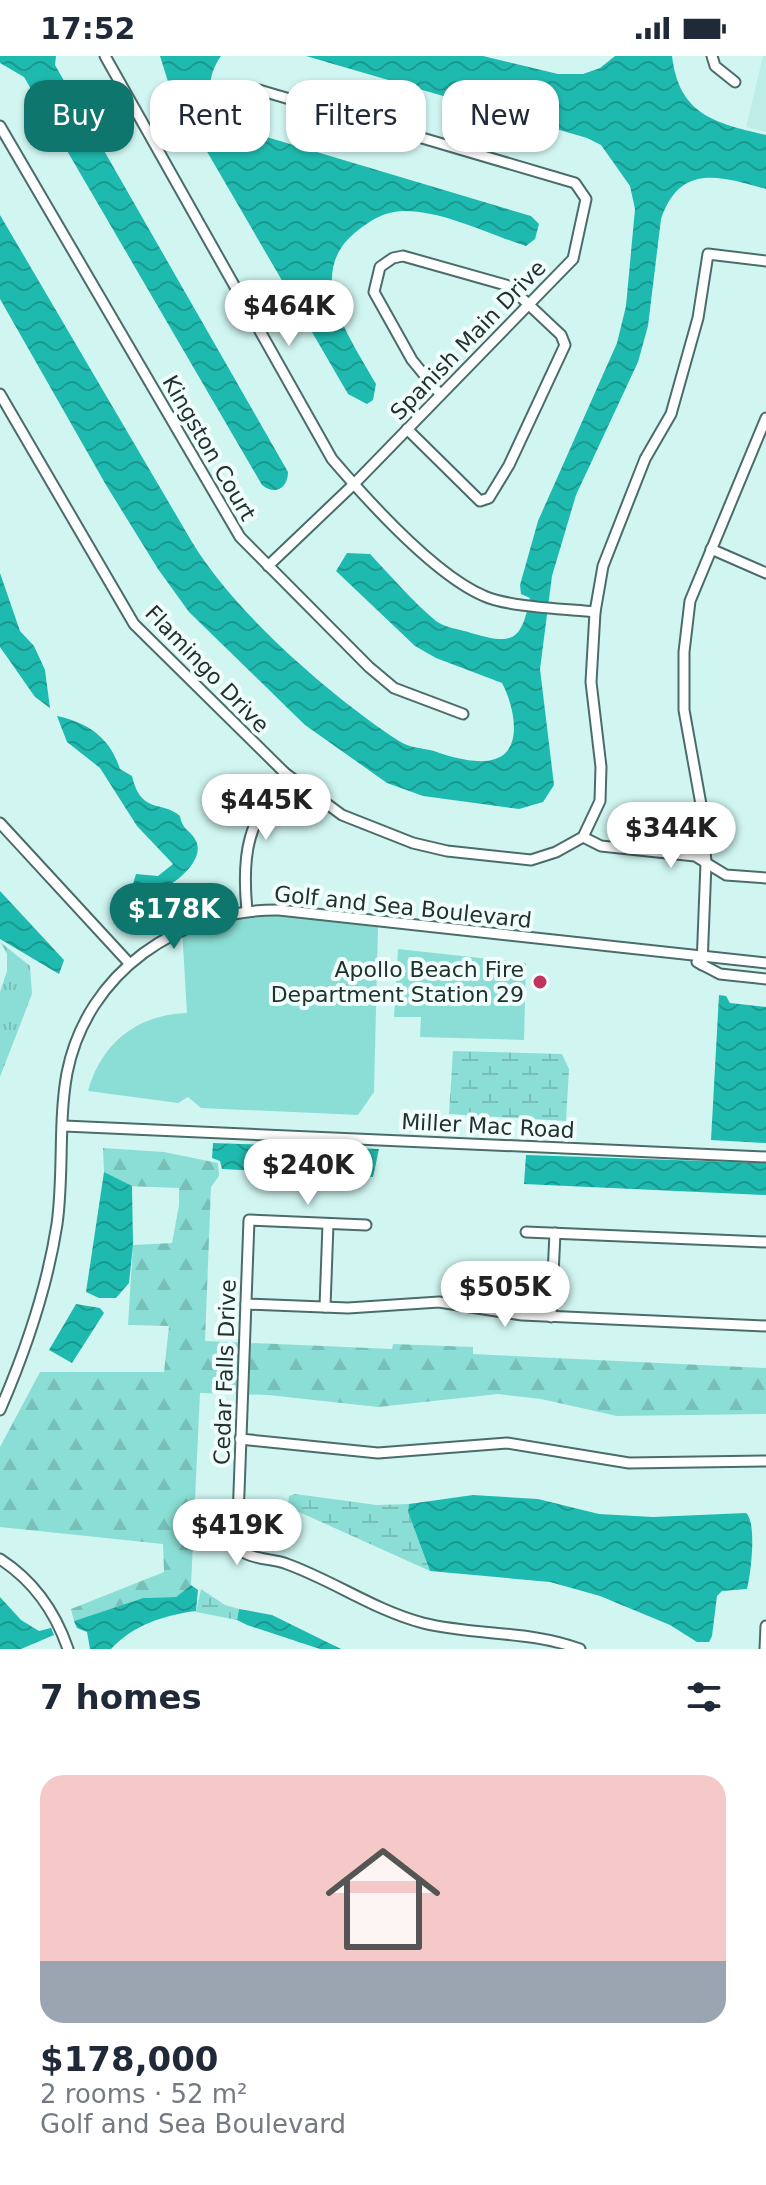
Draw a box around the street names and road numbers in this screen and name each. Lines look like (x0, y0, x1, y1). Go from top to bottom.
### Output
street label: Spanish Main Drive (385, 255, 551, 425)
street label: Kingston Court (157, 371, 261, 525)
street label: Flamingo Drive (140, 600, 274, 738)
street label: Golf and Sea Boulevard (273, 881, 533, 933)
street label: Miller Mac Road (401, 1109, 575, 1143)
street label: Cedar Falls Drive (209, 1279, 241, 1465)

